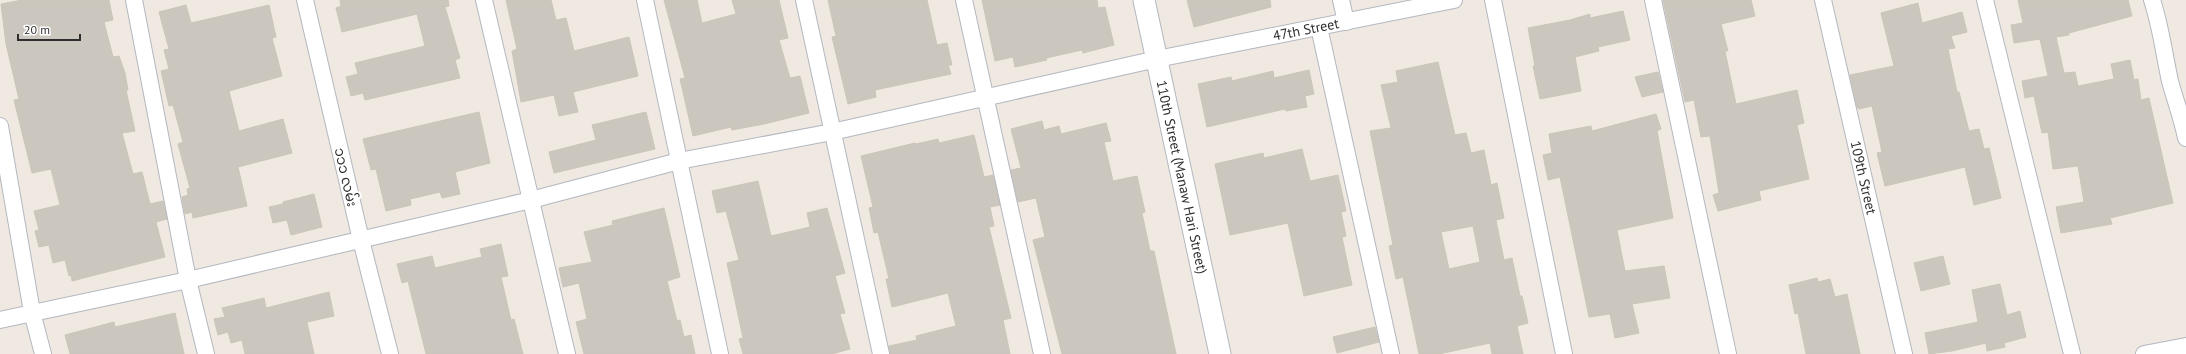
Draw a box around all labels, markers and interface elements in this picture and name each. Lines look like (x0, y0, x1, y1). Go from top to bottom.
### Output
street label: 47th Street (1271, 14, 1341, 45)
scale bar (18, 16, 80, 42)
text: 20 m (24, 22, 50, 37)
street label: 110th Street (Manaw Hari Street) (1152, 79, 1212, 275)
street label: 109th Street (1846, 139, 1881, 216)
street label: ၁၁၁ လမ်း (330, 146, 362, 208)

